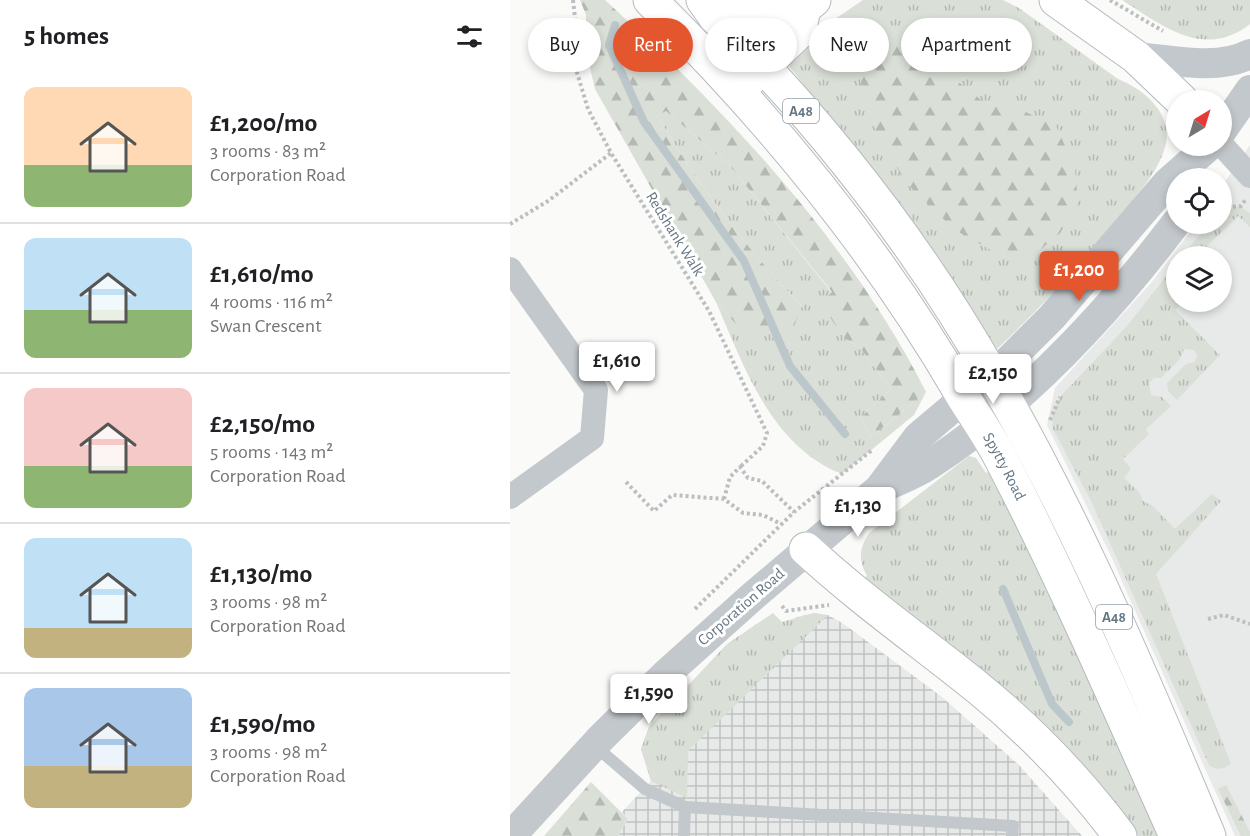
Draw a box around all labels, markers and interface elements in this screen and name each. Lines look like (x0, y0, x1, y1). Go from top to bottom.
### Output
chip: Buy (528, 18, 601, 72)
chip: Rent (613, 18, 693, 72)
chip: Filters (705, 18, 797, 72)
chip: New (809, 18, 889, 72)
chip: Apartment (901, 18, 1032, 72)
icon: filters (453, 20, 486, 53)
text: 5 homes (24, 23, 109, 49)
north arrow (1166, 90, 1232, 156)
map controls (1166, 90, 1232, 312)
road number: A48 (783, 99, 819, 123)
text: £1,200/mo (210, 110, 317, 136)
icon: home (72, 111, 144, 183)
text: 3 rooms · 83 m² (210, 141, 326, 161)
text: Corporation Road (210, 165, 346, 185)
button: locate (1166, 168, 1232, 234)
street label: Redshank Walk (643, 189, 708, 279)
button: layers (1166, 246, 1232, 312)
pin: £1,200 (1030, 251, 1128, 302)
text: £1,200 (1054, 260, 1104, 280)
text: £1,610/mo (210, 261, 314, 287)
icon: home (72, 262, 144, 334)
text: 4 rooms · 116 m² (210, 292, 333, 312)
text: Swan Crescent (210, 316, 322, 336)
pin: £1,610 (568, 342, 666, 393)
text: £1,610 (593, 351, 641, 371)
pin: £2,150 (944, 354, 1042, 405)
text: £2,150 (968, 363, 1018, 383)
text: £2,150/mo (210, 411, 315, 437)
icon: home (72, 412, 144, 484)
street label: Spytty Road (980, 430, 1029, 503)
text: 5 rooms · 143 m² (210, 442, 333, 462)
text: Corporation Road (210, 466, 346, 486)
pin: £1,130 (809, 487, 907, 538)
text: £1,130 (835, 496, 881, 516)
text: £1,130/mo (210, 561, 312, 587)
icon: home (72, 562, 144, 634)
street label: Corporation Road (695, 565, 787, 649)
text: 3 rooms · 98 m² (210, 592, 327, 612)
road number: A48 (1096, 605, 1132, 629)
text: Corporation Road (210, 616, 346, 636)
pin: £1,590 (600, 674, 698, 725)
text: £1,590 (624, 683, 674, 703)
text: £1,590/mo (210, 711, 315, 737)
icon: home (72, 712, 144, 784)
text: 3 rooms · 98 m² (210, 742, 327, 762)
text: Corporation Road (210, 766, 346, 786)

